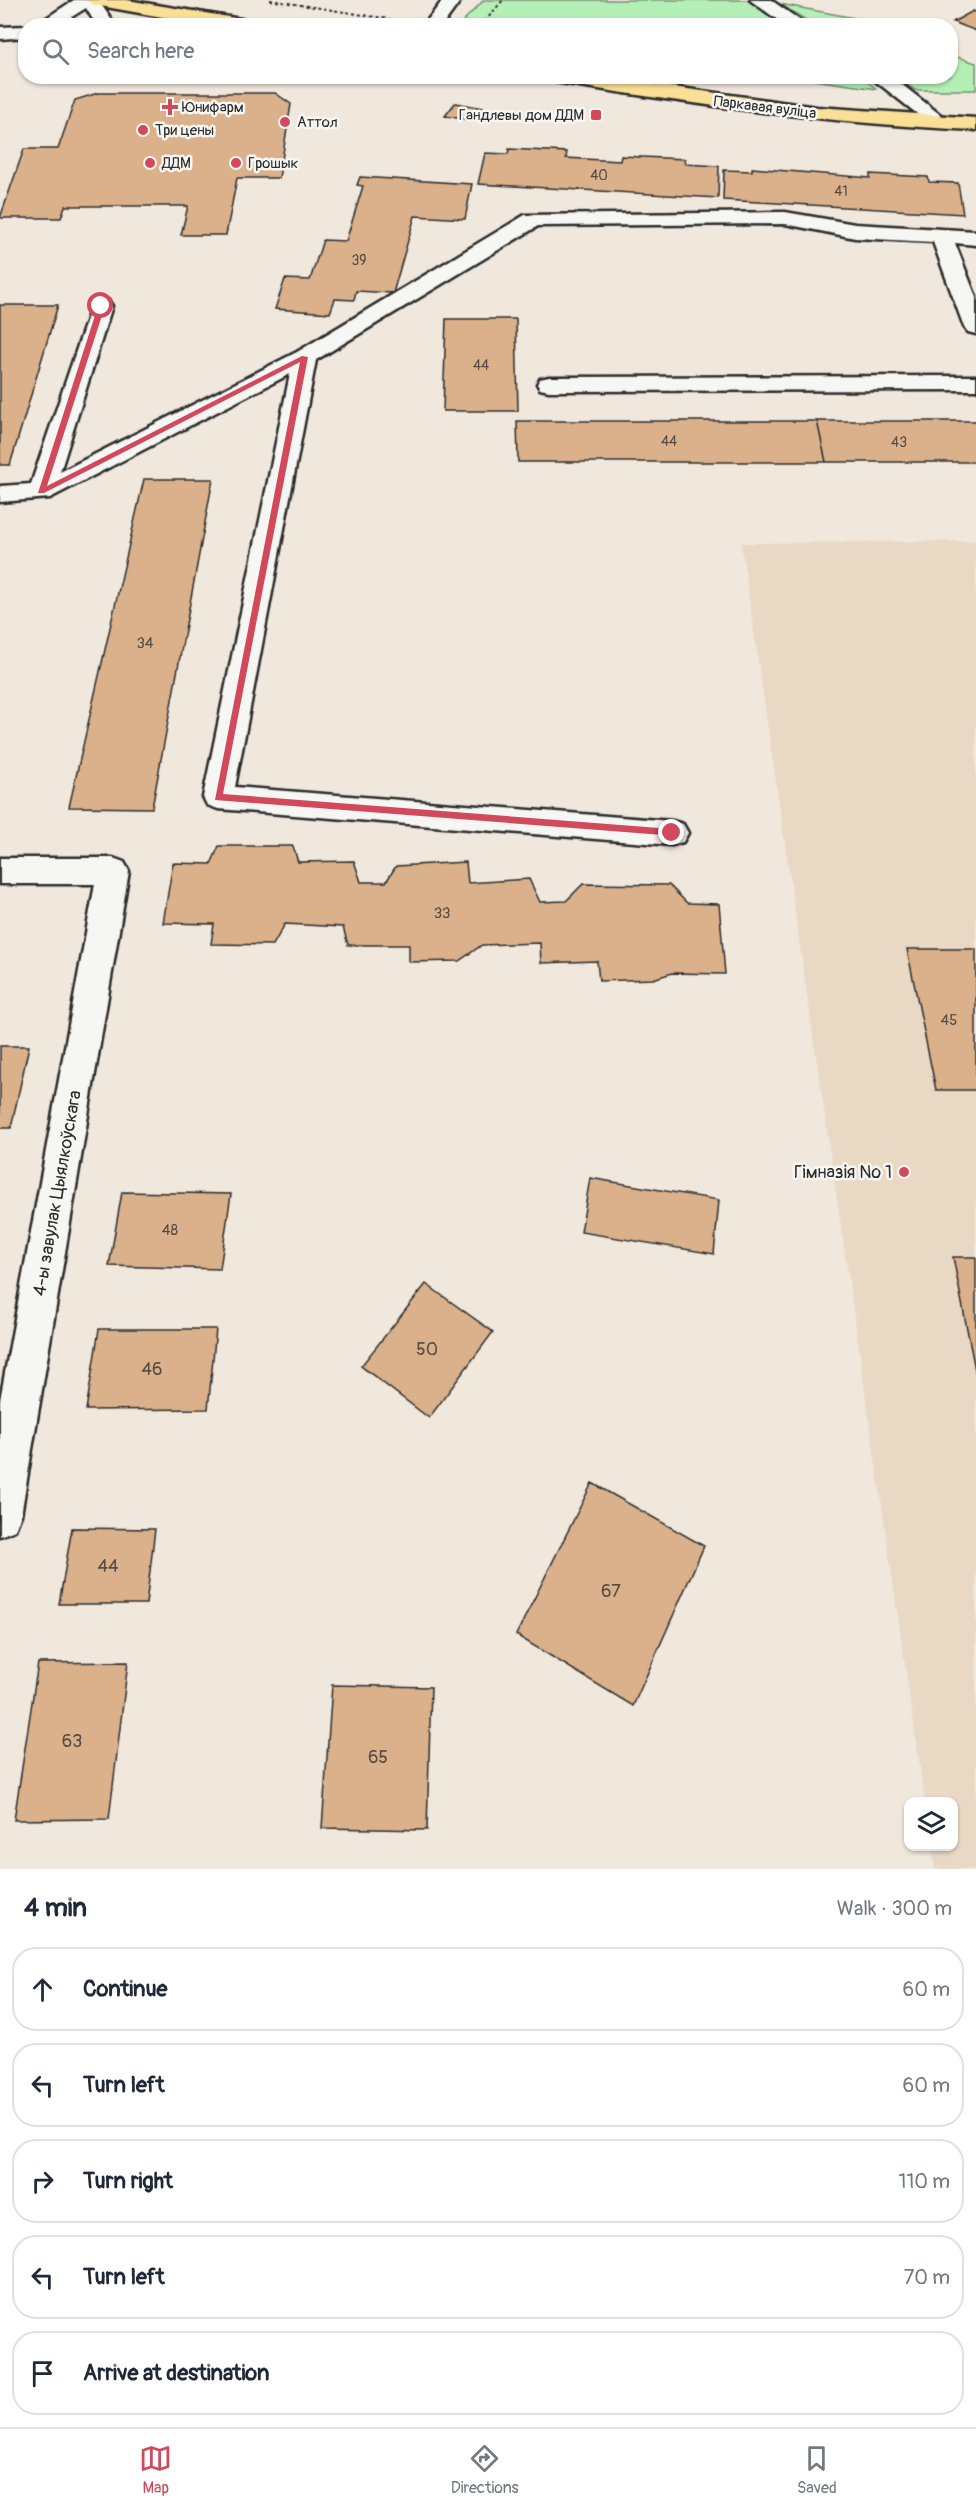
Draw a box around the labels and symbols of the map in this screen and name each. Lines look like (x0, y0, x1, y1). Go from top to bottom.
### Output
street label: Паркавая вуліца (713, 92, 817, 123)
place label: Юнифарм (182, 98, 244, 117)
marker: Юнифарм (163, 100, 177, 114)
place label: Гандлевы дом ДДМ (459, 106, 584, 125)
marker: Гандлевы дом ДДМ (589, 108, 603, 122)
place label: Аттол (297, 113, 338, 132)
marker: Аттол (278, 115, 292, 129)
place label: Три цены (155, 121, 214, 140)
marker: Три цены (136, 123, 150, 137)
place label: ДДМ (161, 154, 191, 173)
place label: Грошык (248, 154, 299, 173)
marker: ДДМ (143, 156, 157, 170)
marker: Грошык (229, 156, 243, 170)
house number: 40 (590, 167, 608, 184)
house number: 41 (834, 183, 848, 200)
house number: 39 (351, 252, 367, 269)
route start (87, 292, 113, 318)
house number: 44 (473, 357, 489, 374)
house number: 44 (661, 433, 677, 450)
house number: 43 (891, 434, 907, 451)
house number: 34 (136, 634, 154, 653)
route end (658, 819, 684, 845)
house number: 33 (434, 904, 450, 923)
house number: 45 (941, 1011, 957, 1030)
street label: 4-ы завулак Цыялкоўскага (28, 1088, 87, 1298)
place label: Гімназія № 1 (794, 1161, 892, 1184)
marker: Гімназія № 1 (897, 1165, 911, 1179)
house number: 48 (162, 1221, 179, 1240)
house number: 50 (416, 1338, 438, 1361)
house number: 46 (142, 1358, 162, 1381)
house number: 44 (98, 1555, 119, 1578)
house number: 67 (601, 1580, 621, 1603)
house number: 63 (62, 1730, 82, 1753)
house number: 65 (368, 1746, 388, 1769)

